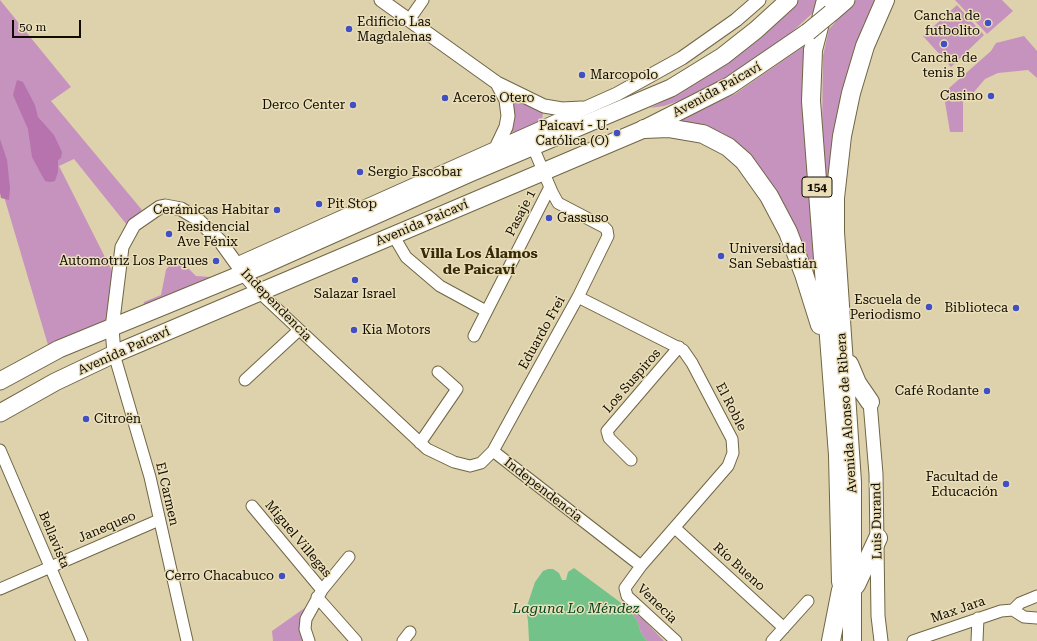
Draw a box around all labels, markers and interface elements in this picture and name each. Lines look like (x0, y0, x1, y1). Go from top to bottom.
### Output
place label: Cancha de futbolito (914, 8, 980, 39)
scale bar (14, 12, 83, 38)
place label: Edificio Las Magdalenas (357, 14, 432, 45)
marker: Cancha de futbolito (983, 18, 993, 28)
text: 50 m (19, 20, 46, 34)
marker: Edificio Las Magdalenas (344, 24, 354, 34)
marker: Cancha de tenis B (939, 39, 949, 49)
place label: Cancha de tenis B (911, 50, 977, 81)
street label: Avenida Paicaví (670, 59, 764, 121)
place label: Marcopolo (590, 67, 658, 83)
marker: Marcopolo (577, 70, 587, 80)
place label: Casino (940, 88, 983, 104)
place label: Aceros Otero (453, 90, 535, 106)
marker: Casino (986, 91, 996, 101)
marker: Aceros Otero (440, 93, 450, 103)
place label: Derco Center (262, 97, 345, 113)
marker: Derco Center (348, 100, 358, 110)
place label: Paicaví - U. Católica (O) (535, 118, 609, 149)
marker: Paicaví - U. Católica (O) (612, 128, 622, 138)
place label: Sergio Escobar (368, 164, 462, 180)
marker: Sergio Escobar (355, 167, 365, 177)
road number: 154 (802, 177, 832, 197)
street label: Pasaje 1 (503, 187, 539, 239)
place label: Pit Stop (327, 196, 377, 212)
street label: Avenida Paicaví (373, 196, 471, 250)
marker: Pit Stop (314, 199, 324, 209)
place label: Cerámicas Habitar (153, 202, 269, 218)
marker: Cerámicas Habitar (272, 205, 282, 215)
place label: Gassuso (557, 210, 609, 226)
marker: Gassuso (544, 213, 554, 223)
place label: Residencial Ave Fénix (177, 219, 250, 250)
marker: Residencial Ave Fénix (164, 229, 174, 239)
place label: Universidad San Sebastián (729, 241, 817, 272)
district label: Villa Los Álamos de Paicaví (420, 246, 538, 278)
marker: Universidad San Sebastián (716, 251, 726, 261)
place label: Automotriz Los Parques (59, 253, 208, 269)
marker: Automotriz Los Parques (211, 256, 221, 266)
street label: Independencia (237, 265, 315, 345)
marker: Salazar Israel (350, 275, 360, 285)
place label: Salazar Israel (314, 286, 396, 302)
place label: Escuela de Periodismo (850, 292, 921, 323)
street label: Eduardo Frei (516, 294, 568, 372)
place label: Biblioteca (944, 300, 1008, 316)
marker: Escuela de Periodismo (924, 302, 934, 312)
marker: Biblioteca (1011, 303, 1021, 313)
place label: Kia Motors (362, 322, 430, 338)
street label: Avenida Paicaví (76, 324, 172, 378)
marker: Kia Motors (349, 325, 359, 335)
street label: Avenida Alonso de Ribera (834, 332, 860, 494)
street label: Los Suspiros (600, 346, 664, 416)
street label: El Roble (712, 380, 750, 434)
place label: Café Rodante (895, 383, 979, 399)
marker: Café Rodante (982, 386, 992, 396)
place label: Citroën (94, 411, 141, 427)
marker: Citroën (81, 414, 91, 424)
street label: Independencia (501, 455, 585, 525)
street label: El Carmen (152, 461, 182, 527)
place label: Facultad de Educación (926, 469, 998, 500)
marker: Facultad de Educación (1001, 479, 1011, 489)
street label: Luis Durand (869, 482, 885, 560)
street label: Miguel Villegas (261, 498, 335, 580)
street label: Janequeo (76, 508, 138, 546)
street label: Bellavista (35, 509, 73, 571)
street label: Río Bueno (710, 540, 768, 594)
place label: Cerro Chacabuco (165, 568, 274, 584)
marker: Cerro Chacabuco (277, 571, 287, 581)
street label: Venecia (634, 581, 680, 627)
street label: Max Jara (929, 593, 987, 627)
water label: Laguna Lo Méndez (513, 601, 639, 617)

